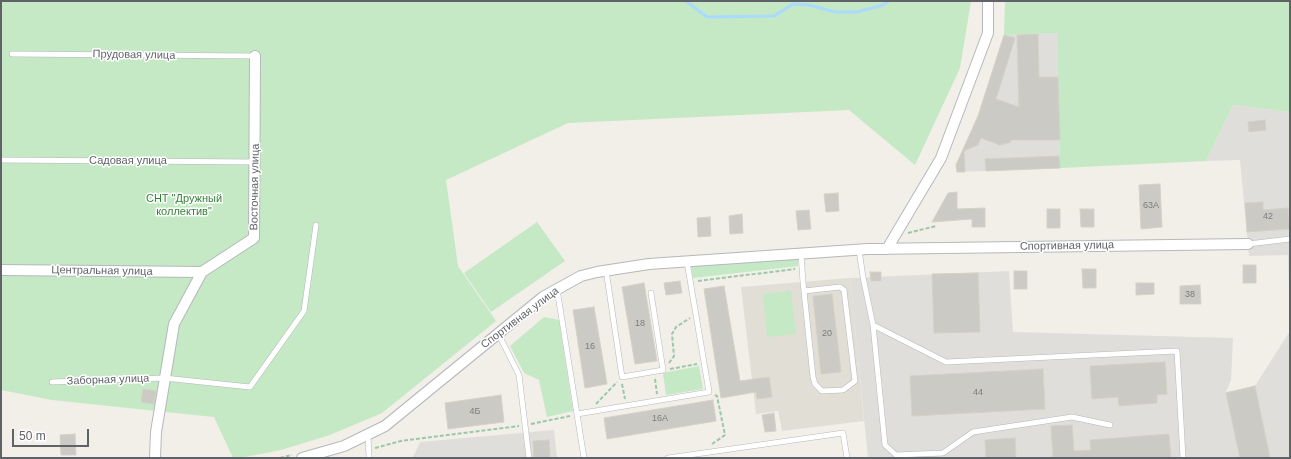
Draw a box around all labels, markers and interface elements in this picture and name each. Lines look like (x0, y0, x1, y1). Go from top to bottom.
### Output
street label: Прудовая улица (93, 48, 175, 62)
street label: Восточная улица (248, 143, 262, 231)
street label: Садовая улица (89, 154, 167, 168)
park label: СНТ "Дружный коллектив" (146, 192, 222, 218)
house number: 63А (1143, 201, 1159, 211)
house number: 42 (1263, 212, 1273, 222)
street label: Спортивная улица (1020, 239, 1114, 253)
street label: Центральная улица (51, 264, 153, 278)
street label: Спортивная улица (478, 284, 562, 352)
house number: 38 (1185, 290, 1195, 300)
house number: 18 (635, 319, 645, 329)
house number: 20 (822, 329, 832, 339)
house number: 16 (585, 342, 595, 352)
street label: Заборная улица (66, 372, 150, 388)
house number: 44 (973, 388, 983, 398)
house number: 4Б (470, 407, 480, 417)
house number: 16А (652, 414, 668, 424)
scale bar (14, 421, 91, 447)
text: 50 m (19, 429, 46, 443)

